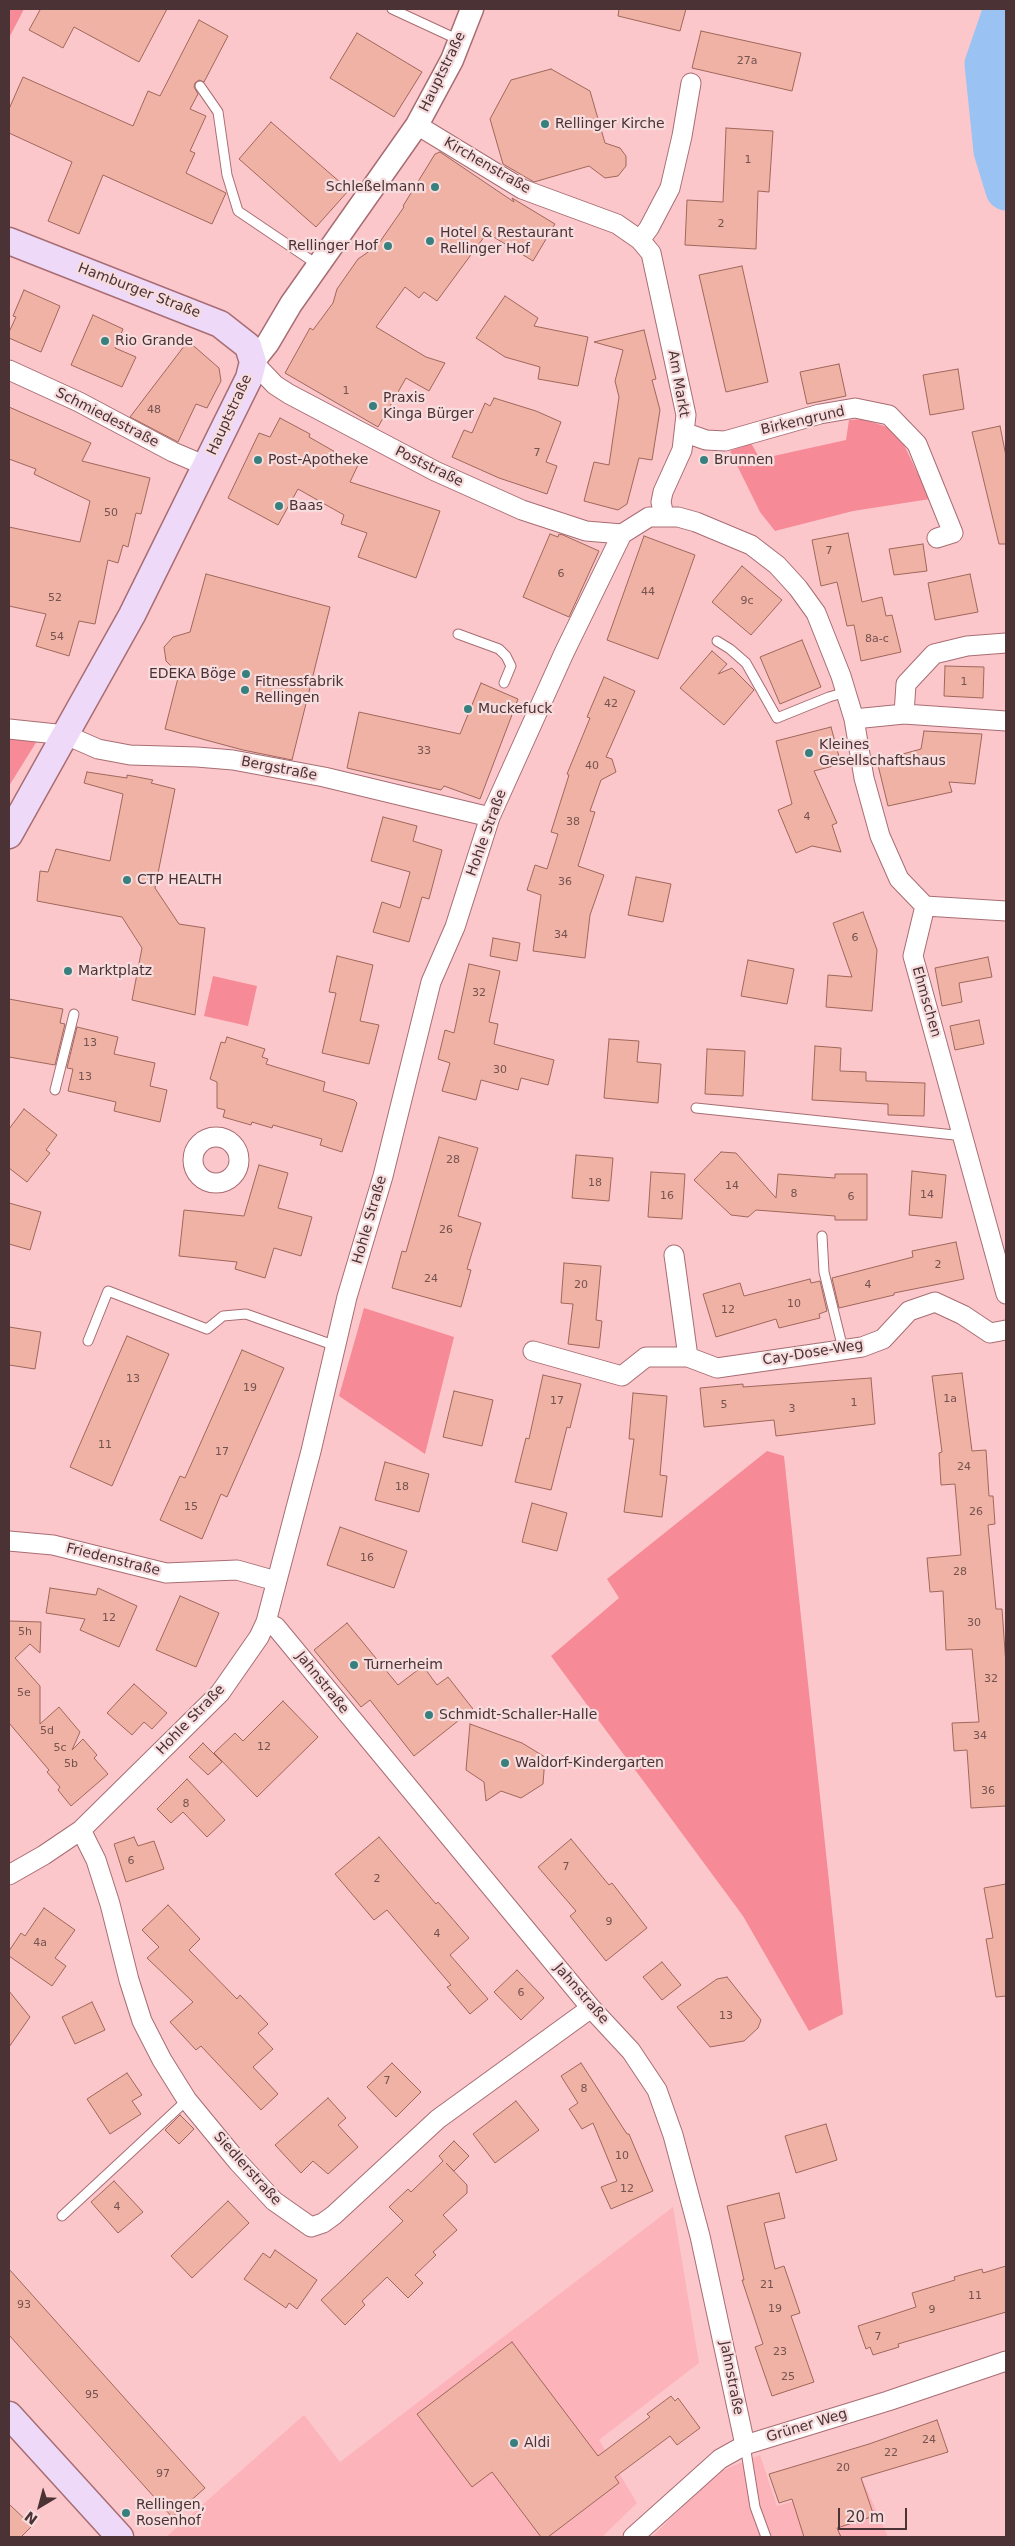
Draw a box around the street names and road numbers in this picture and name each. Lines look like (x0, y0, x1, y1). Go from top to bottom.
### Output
street label: Hauptstraße (416, 29, 470, 115)
street label: Kirchenstraße (441, 134, 533, 198)
street label: Hamburger Straße (75, 260, 203, 322)
street label: Am Markt (664, 349, 692, 419)
street label: Hauptstraße (204, 372, 256, 458)
street label: Schmiedestraße (53, 385, 161, 451)
street label: Birkengrund (759, 403, 847, 439)
street label: Poststraße (392, 443, 466, 491)
street label: Bergstraße (240, 753, 318, 785)
street label: Hohle Straße (464, 787, 510, 879)
street label: Ehmschen (908, 965, 944, 1039)
street label: Hohle Straße (349, 1174, 391, 1266)
street label: Cay-Dose-Weg (761, 1337, 865, 1369)
street label: Friedenstraße (64, 1540, 162, 1580)
street label: Jahnstraße (292, 1649, 352, 1717)
street label: Hohle Straße (153, 1681, 229, 1759)
street label: Jahnstraße (550, 1960, 612, 2028)
street label: Siedlerstraße (210, 2129, 284, 2209)
street label: Jahnstraße (716, 2340, 746, 2416)
street label: Grüner Weg (765, 2406, 849, 2446)

